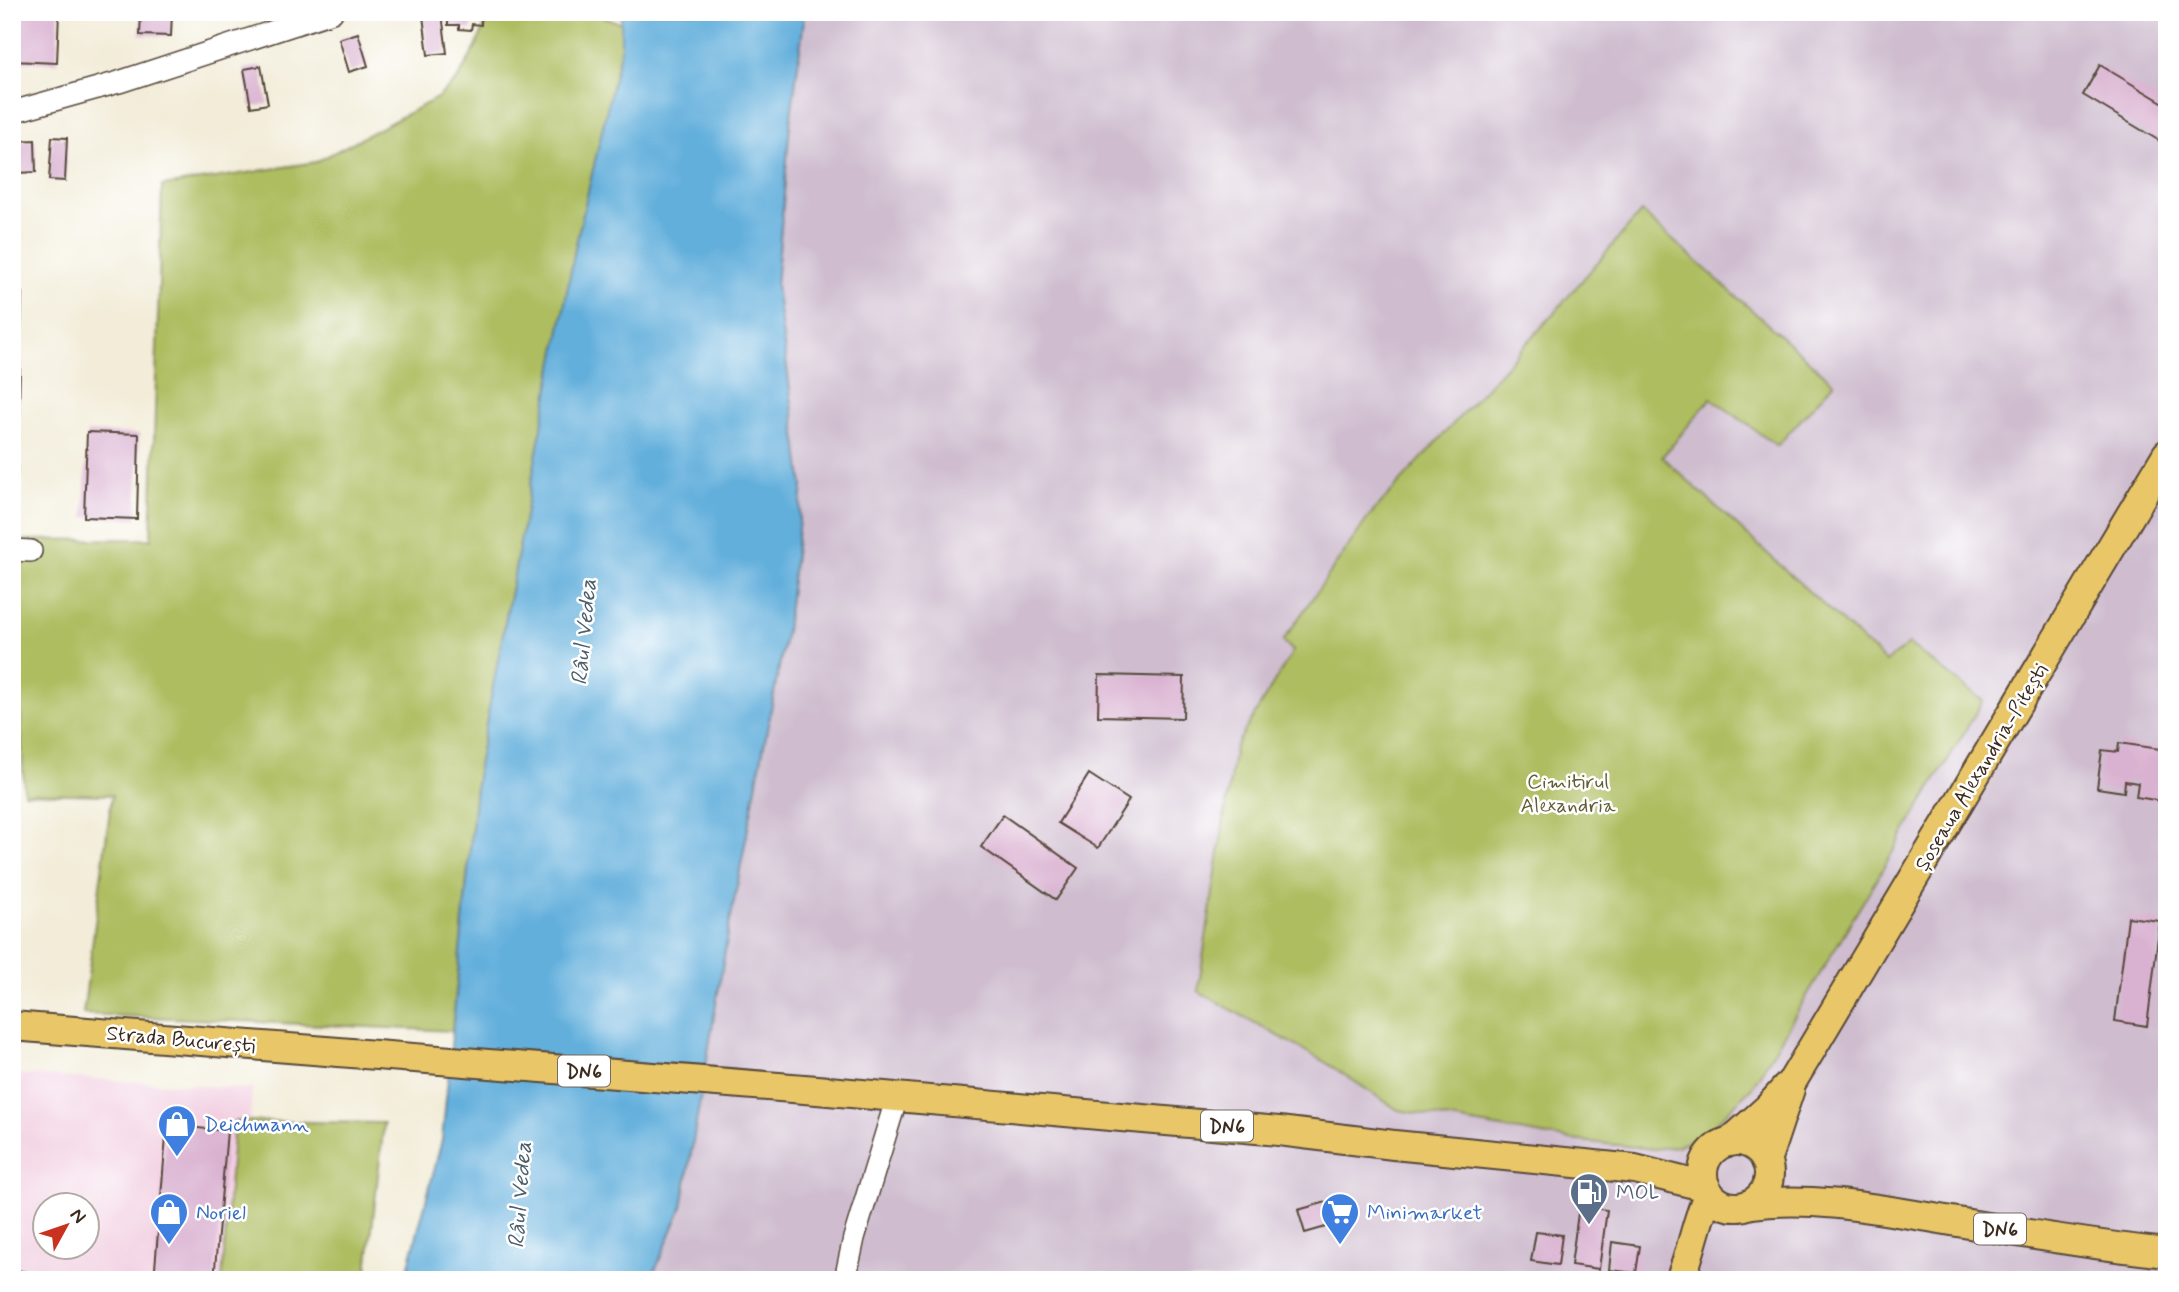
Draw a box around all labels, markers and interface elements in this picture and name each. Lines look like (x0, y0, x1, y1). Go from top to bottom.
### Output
water label: Râul Vedea (565, 578, 605, 687)
street label: Șoseaua Alexandria-Pitești (1909, 658, 2055, 877)
park label: Cimitirul Alexandria (1520, 768, 1616, 820)
street label: Strada București (105, 1020, 257, 1060)
road number: DN6 (558, 1056, 610, 1086)
shop icon: Deichmann (156, 1103, 198, 1158)
road number: DN6 (1201, 1110, 1253, 1142)
place label: Deichmann (204, 1111, 309, 1139)
water label: Râul Vedea (502, 1141, 540, 1249)
fuel station icon: MOL (1568, 1171, 1610, 1226)
place label: MOL (1616, 1179, 1660, 1207)
north arrow (32, 1190, 102, 1260)
shop icon: Noriel (148, 1191, 190, 1246)
supermarket icon: Minimarket (1319, 1191, 1361, 1246)
place label: Noriel (196, 1199, 246, 1227)
place label: Minimarket (1367, 1199, 1482, 1227)
text: N (64, 1203, 92, 1229)
road number: DN6 (1974, 1214, 2026, 1245)

